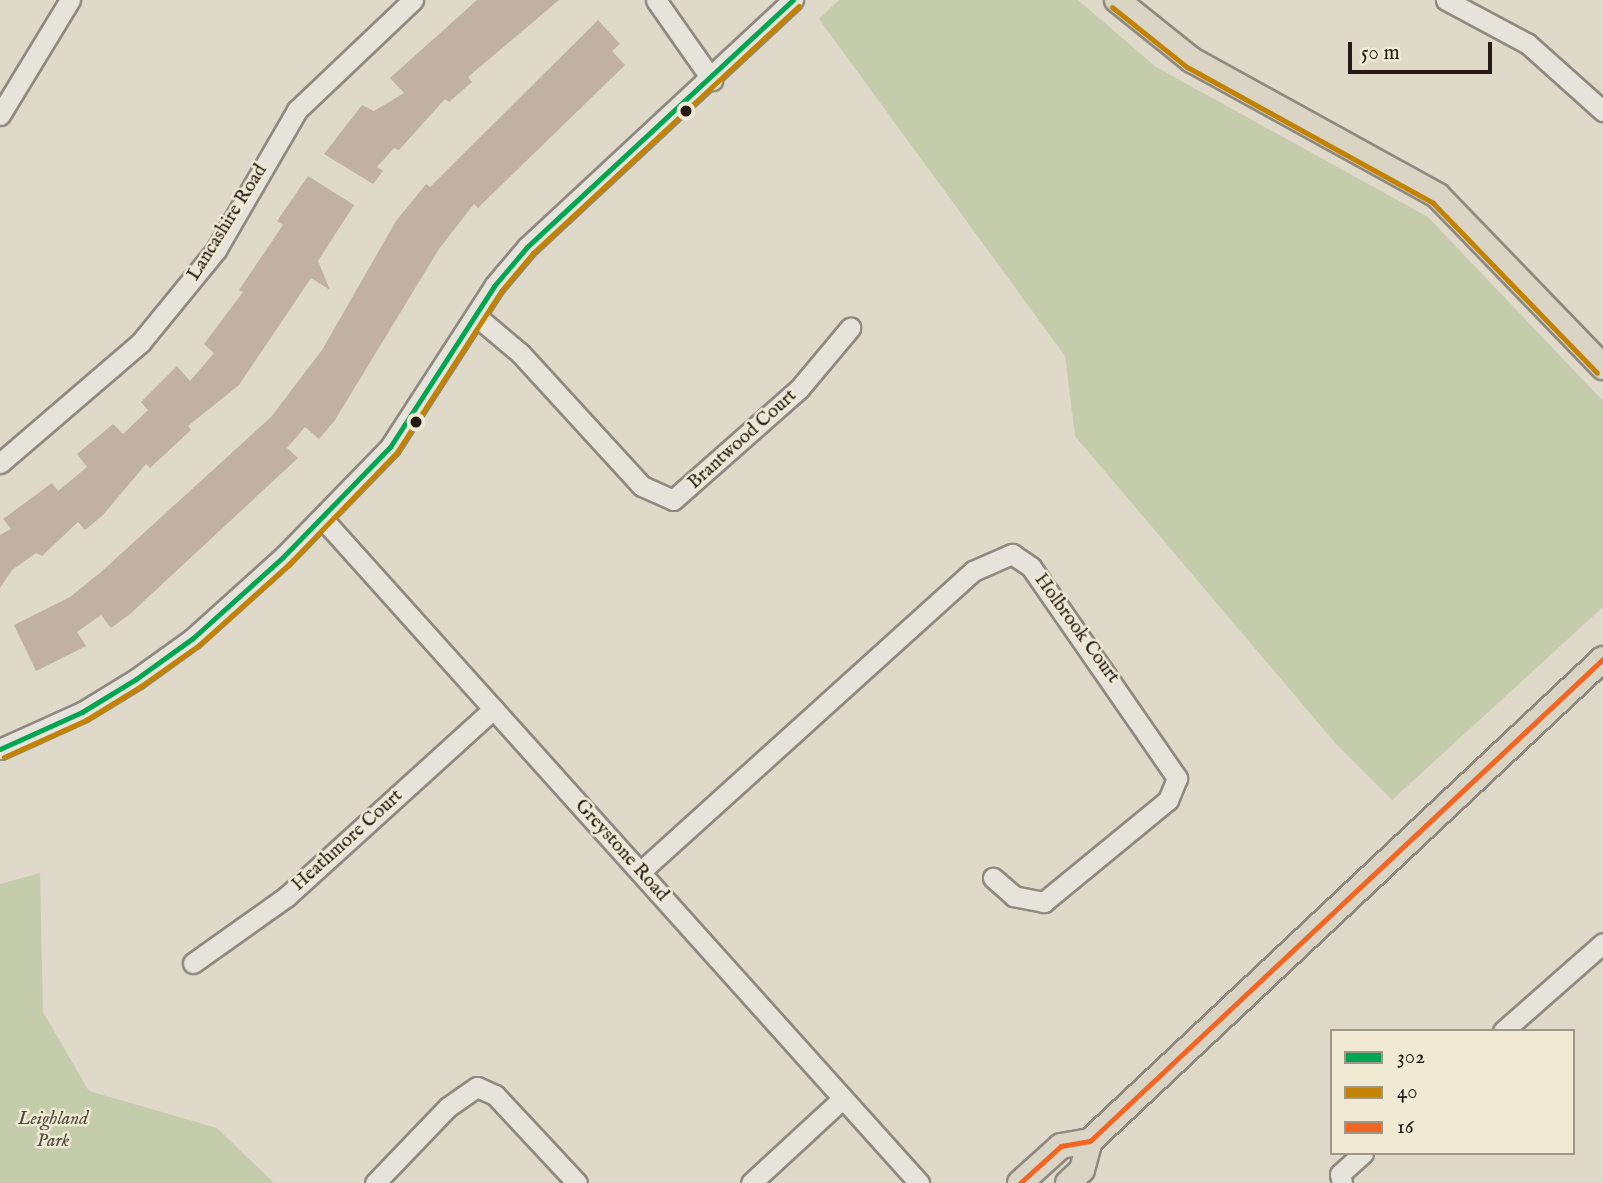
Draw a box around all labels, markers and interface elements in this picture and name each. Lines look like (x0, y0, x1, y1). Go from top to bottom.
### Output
scale bar (1351, 28, 1494, 72)
text: 50 m (1361, 40, 1400, 67)
unlabelled marker (679, 104, 693, 118)
street label: Lancashire Road (183, 161, 273, 285)
street label: Brantwood Court (684, 385, 802, 495)
unlabelled marker (409, 415, 423, 429)
street label: Holbrook Court (1028, 570, 1124, 688)
street label: Heathmore Court (288, 785, 408, 897)
street label: Greystone Road (569, 795, 673, 907)
legend (1330, 1029, 1575, 1155)
text: 302 (1397, 1044, 1425, 1071)
text: 40 (1397, 1079, 1418, 1106)
park label: Leighland Park (18, 1109, 88, 1153)
text: 16 (1397, 1114, 1414, 1141)

